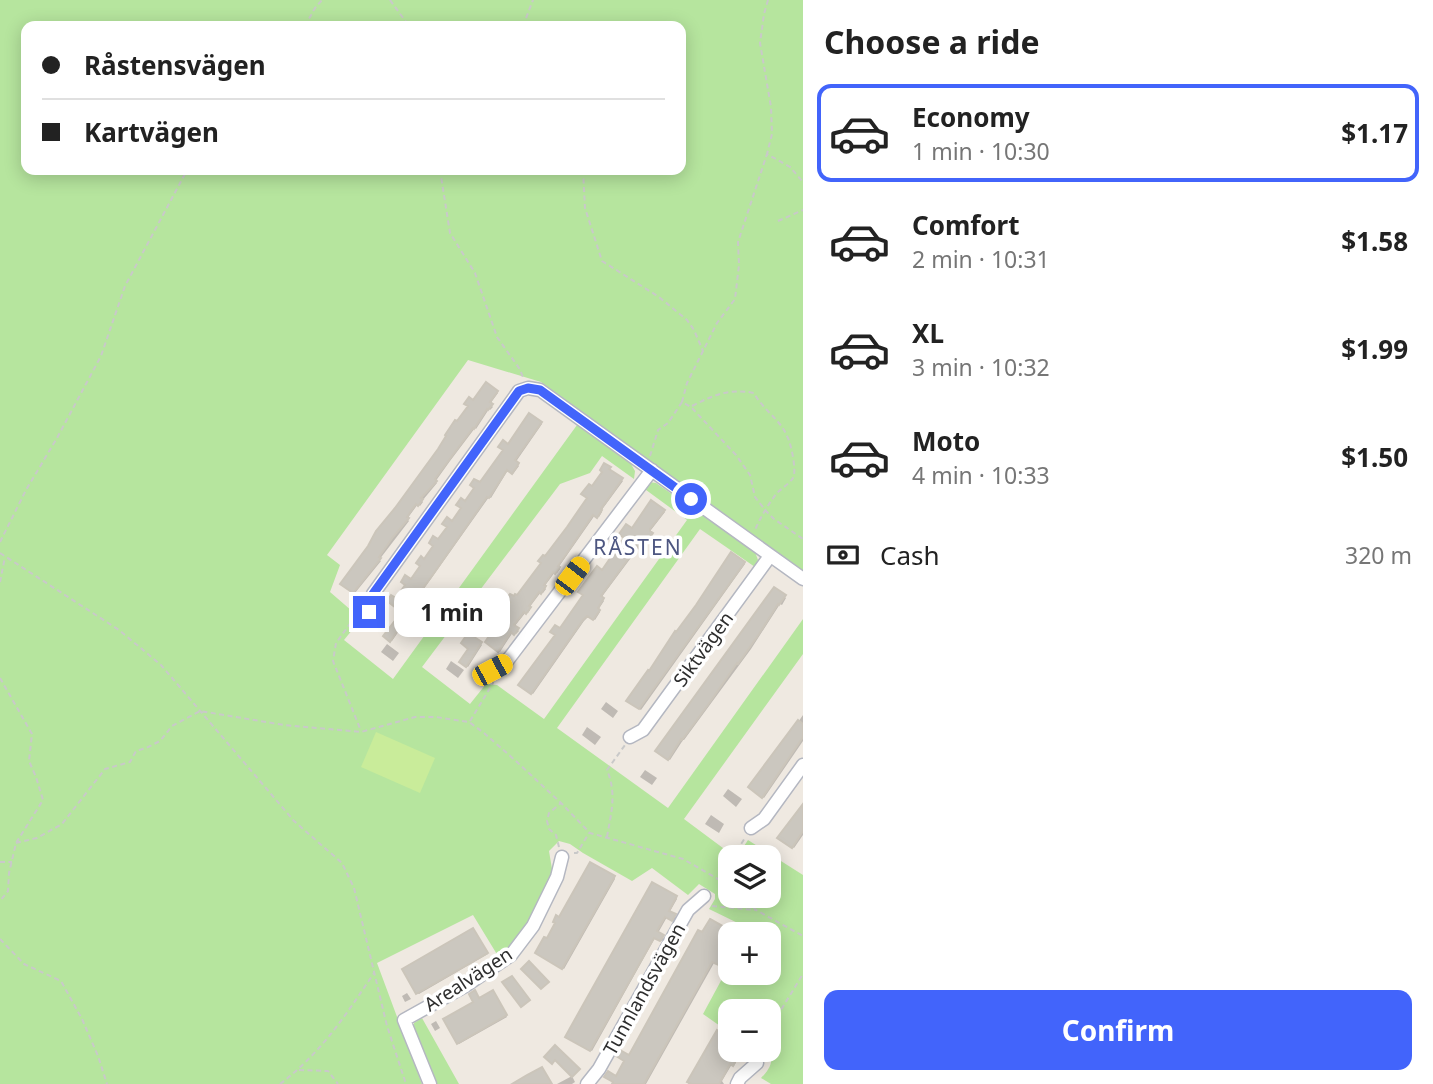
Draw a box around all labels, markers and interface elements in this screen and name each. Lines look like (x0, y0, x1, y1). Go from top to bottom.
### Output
text: Choose a ride (824, 20, 1040, 63)
text: Råstensvägen (84, 47, 266, 83)
text: Economy (912, 99, 1030, 135)
icon: car (828, 102, 891, 165)
text: Kartvägen (84, 114, 219, 150)
text: $1.17 (1341, 115, 1408, 151)
text: 1 min · 10:30 (912, 135, 1050, 167)
text: Comfort (912, 207, 1020, 243)
icon: car (828, 210, 891, 273)
text: $1.58 (1341, 223, 1408, 259)
text: 2 min · 10:31 (912, 243, 1050, 275)
text: XL (912, 315, 944, 351)
icon: car (828, 318, 891, 381)
text: $1.99 (1341, 331, 1408, 367)
text: 3 min · 10:32 (912, 351, 1050, 383)
text: Moto (912, 423, 980, 459)
icon: car (828, 426, 891, 489)
text: $1.50 (1341, 439, 1408, 475)
text: 4 min · 10:33 (912, 459, 1050, 491)
route start (675, 483, 707, 515)
district label: RÅSTEN (593, 533, 683, 561)
icon: cash (824, 536, 862, 574)
text: Cash (880, 537, 940, 573)
text: 320 m (1345, 539, 1412, 571)
car (551, 553, 594, 599)
callout: 1 min (394, 588, 509, 636)
route end (353, 596, 385, 628)
text: 1 min (420, 596, 484, 628)
street label: Siktvägen (667, 606, 739, 692)
car (469, 651, 516, 689)
map controls (718, 845, 781, 1062)
button: layers (718, 845, 781, 908)
street label: Tunnlandsvägen (597, 918, 691, 1060)
button: + (718, 922, 781, 985)
street label: Arealvägen (419, 941, 517, 1017)
button: Confirm (824, 990, 1412, 1070)
button: − (718, 999, 781, 1062)

